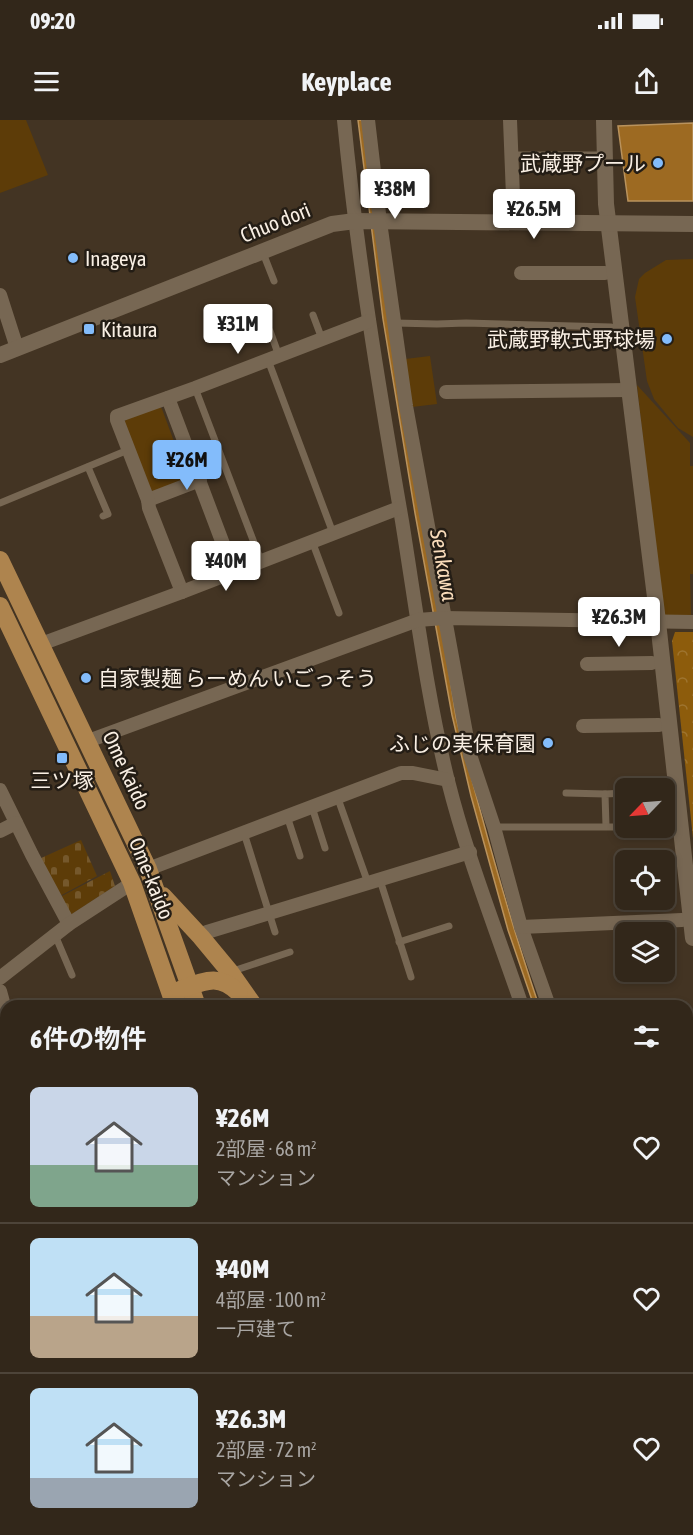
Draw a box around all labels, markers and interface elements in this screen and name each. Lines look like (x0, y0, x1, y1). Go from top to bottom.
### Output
text: 09:20 (30, 8, 75, 34)
icon: menu (30, 65, 63, 98)
icon: share (630, 65, 663, 98)
text: Keyplace (301, 66, 392, 97)
place label: 武蔵野プール (520, 151, 646, 175)
marker: 武蔵野プール (651, 156, 665, 170)
pin: ¥38M (359, 169, 431, 220)
text: ¥38M (374, 177, 416, 200)
pin: ¥26.5M (485, 189, 583, 240)
street label: Chuo dori (236, 197, 314, 247)
text: ¥26.5M (507, 197, 561, 220)
place label: Inageya (85, 246, 146, 270)
marker: Inageya (66, 251, 80, 265)
pin: ¥31M (202, 304, 274, 355)
text: ¥31M (217, 312, 259, 335)
place label: Kitaura (101, 317, 158, 341)
marker: Kitaura (82, 322, 96, 336)
place label: 武蔵野軟式野球場 (487, 327, 655, 351)
marker: 武蔵野軟式野球場 (660, 332, 674, 346)
pin: ¥26M (151, 440, 223, 491)
text: ¥26M (166, 448, 208, 471)
water label: Senkawa (425, 526, 463, 603)
pin: ¥40M (190, 541, 262, 592)
text: ¥40M (205, 549, 247, 572)
pin: ¥26.3M (570, 597, 668, 648)
text: ¥26.3M (592, 605, 646, 628)
place label: 自家製麺 らーめん いごっそう (98, 666, 377, 690)
marker: 自家製麺 らーめん いごっそう (79, 671, 93, 685)
street label: Ome Kaido (98, 727, 156, 813)
place label: ふじの実保育園 (389, 731, 536, 755)
marker: ふじの実保育園 (541, 736, 555, 750)
marker: 三ツ塚 (55, 751, 69, 765)
place label: 三ツ塚 (31, 768, 94, 792)
north arrow (615, 778, 675, 838)
map controls (615, 778, 675, 982)
street label: Ome-kaido (125, 834, 179, 922)
button: locate (615, 850, 675, 910)
button: layers (615, 922, 675, 982)
icon: filters (630, 1020, 663, 1053)
text: 6件の物件 (30, 1024, 146, 1054)
text: ¥26M (216, 1103, 269, 1133)
icon: home (78, 1111, 150, 1183)
icon: heart (630, 1131, 663, 1164)
text: 2部屋 · 68 m² (216, 1137, 317, 1160)
text: マンション (216, 1166, 316, 1189)
text: ¥40M (216, 1254, 269, 1284)
icon: home (78, 1262, 150, 1334)
icon: heart (630, 1282, 663, 1315)
text: 4部屋 · 100 m² (216, 1288, 326, 1311)
text: 一戸建て (216, 1317, 296, 1340)
text: ¥26.3M (216, 1404, 286, 1434)
icon: home (78, 1412, 150, 1484)
icon: heart (630, 1432, 663, 1465)
text: 2部屋 · 72 m² (216, 1438, 317, 1461)
text: マンション (216, 1467, 316, 1490)

